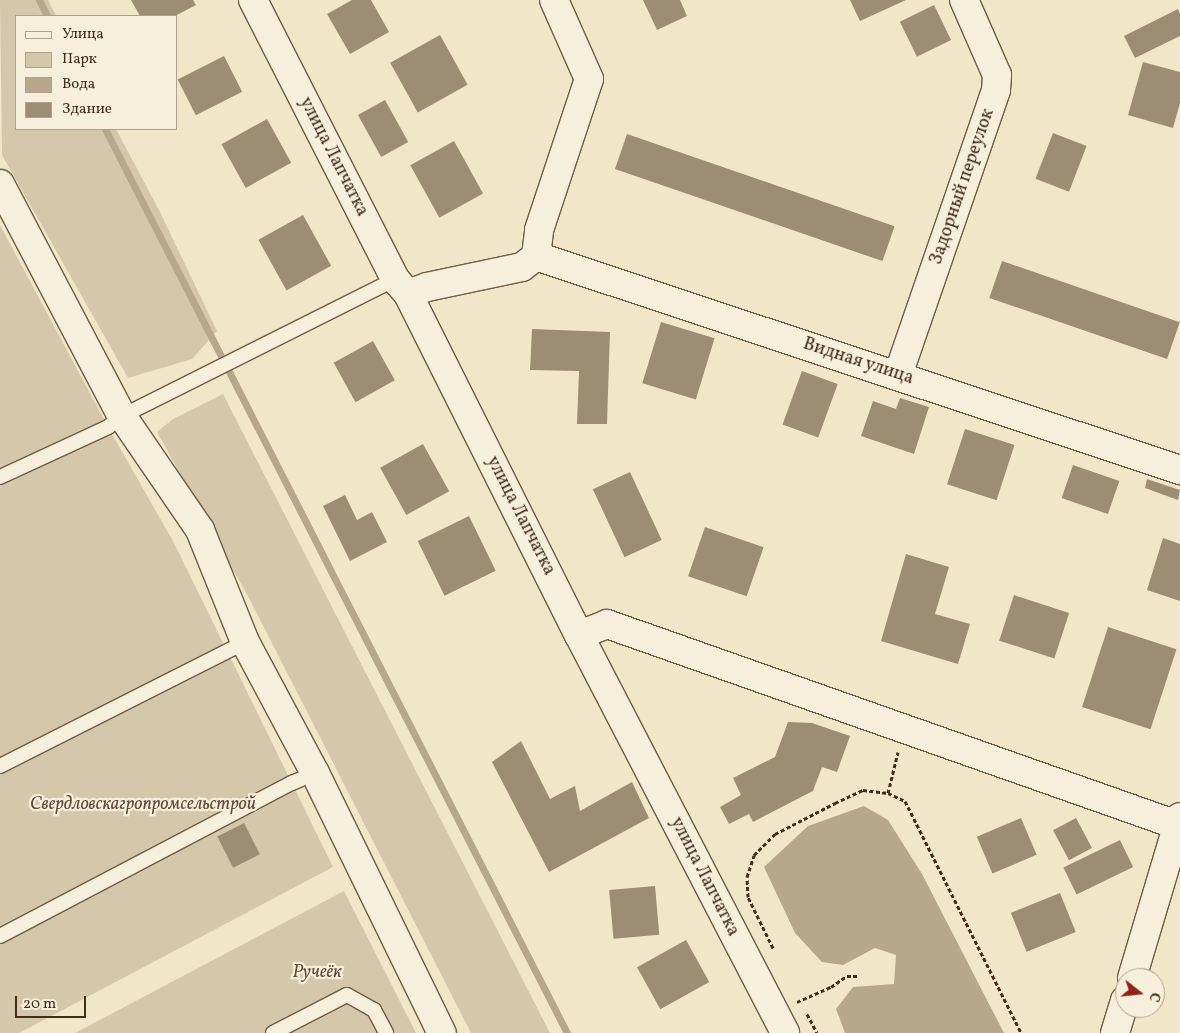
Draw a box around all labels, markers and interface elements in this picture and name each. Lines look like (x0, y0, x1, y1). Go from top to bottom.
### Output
legend (15, 15, 178, 130)
text: Улица (62, 24, 104, 45)
text: Парк (62, 49, 97, 70)
text: Вода (62, 74, 95, 95)
street label: улица Лапчатка (294, 94, 372, 220)
text: Здание (62, 99, 112, 120)
street label: Задорный переулок (926, 106, 1000, 268)
street label: Видная улица (800, 334, 916, 390)
street label: улица Лапчатка (481, 453, 559, 579)
park label: Свердловскагропромсельстрой (30, 794, 256, 816)
street label: улица Лапчатка (665, 814, 743, 940)
park label: Ручеёк (292, 962, 342, 984)
north arrow (1115, 968, 1165, 1018)
scale bar (18, 986, 89, 1018)
text: С (1144, 990, 1164, 1004)
text: 20 m (23, 994, 56, 1015)

